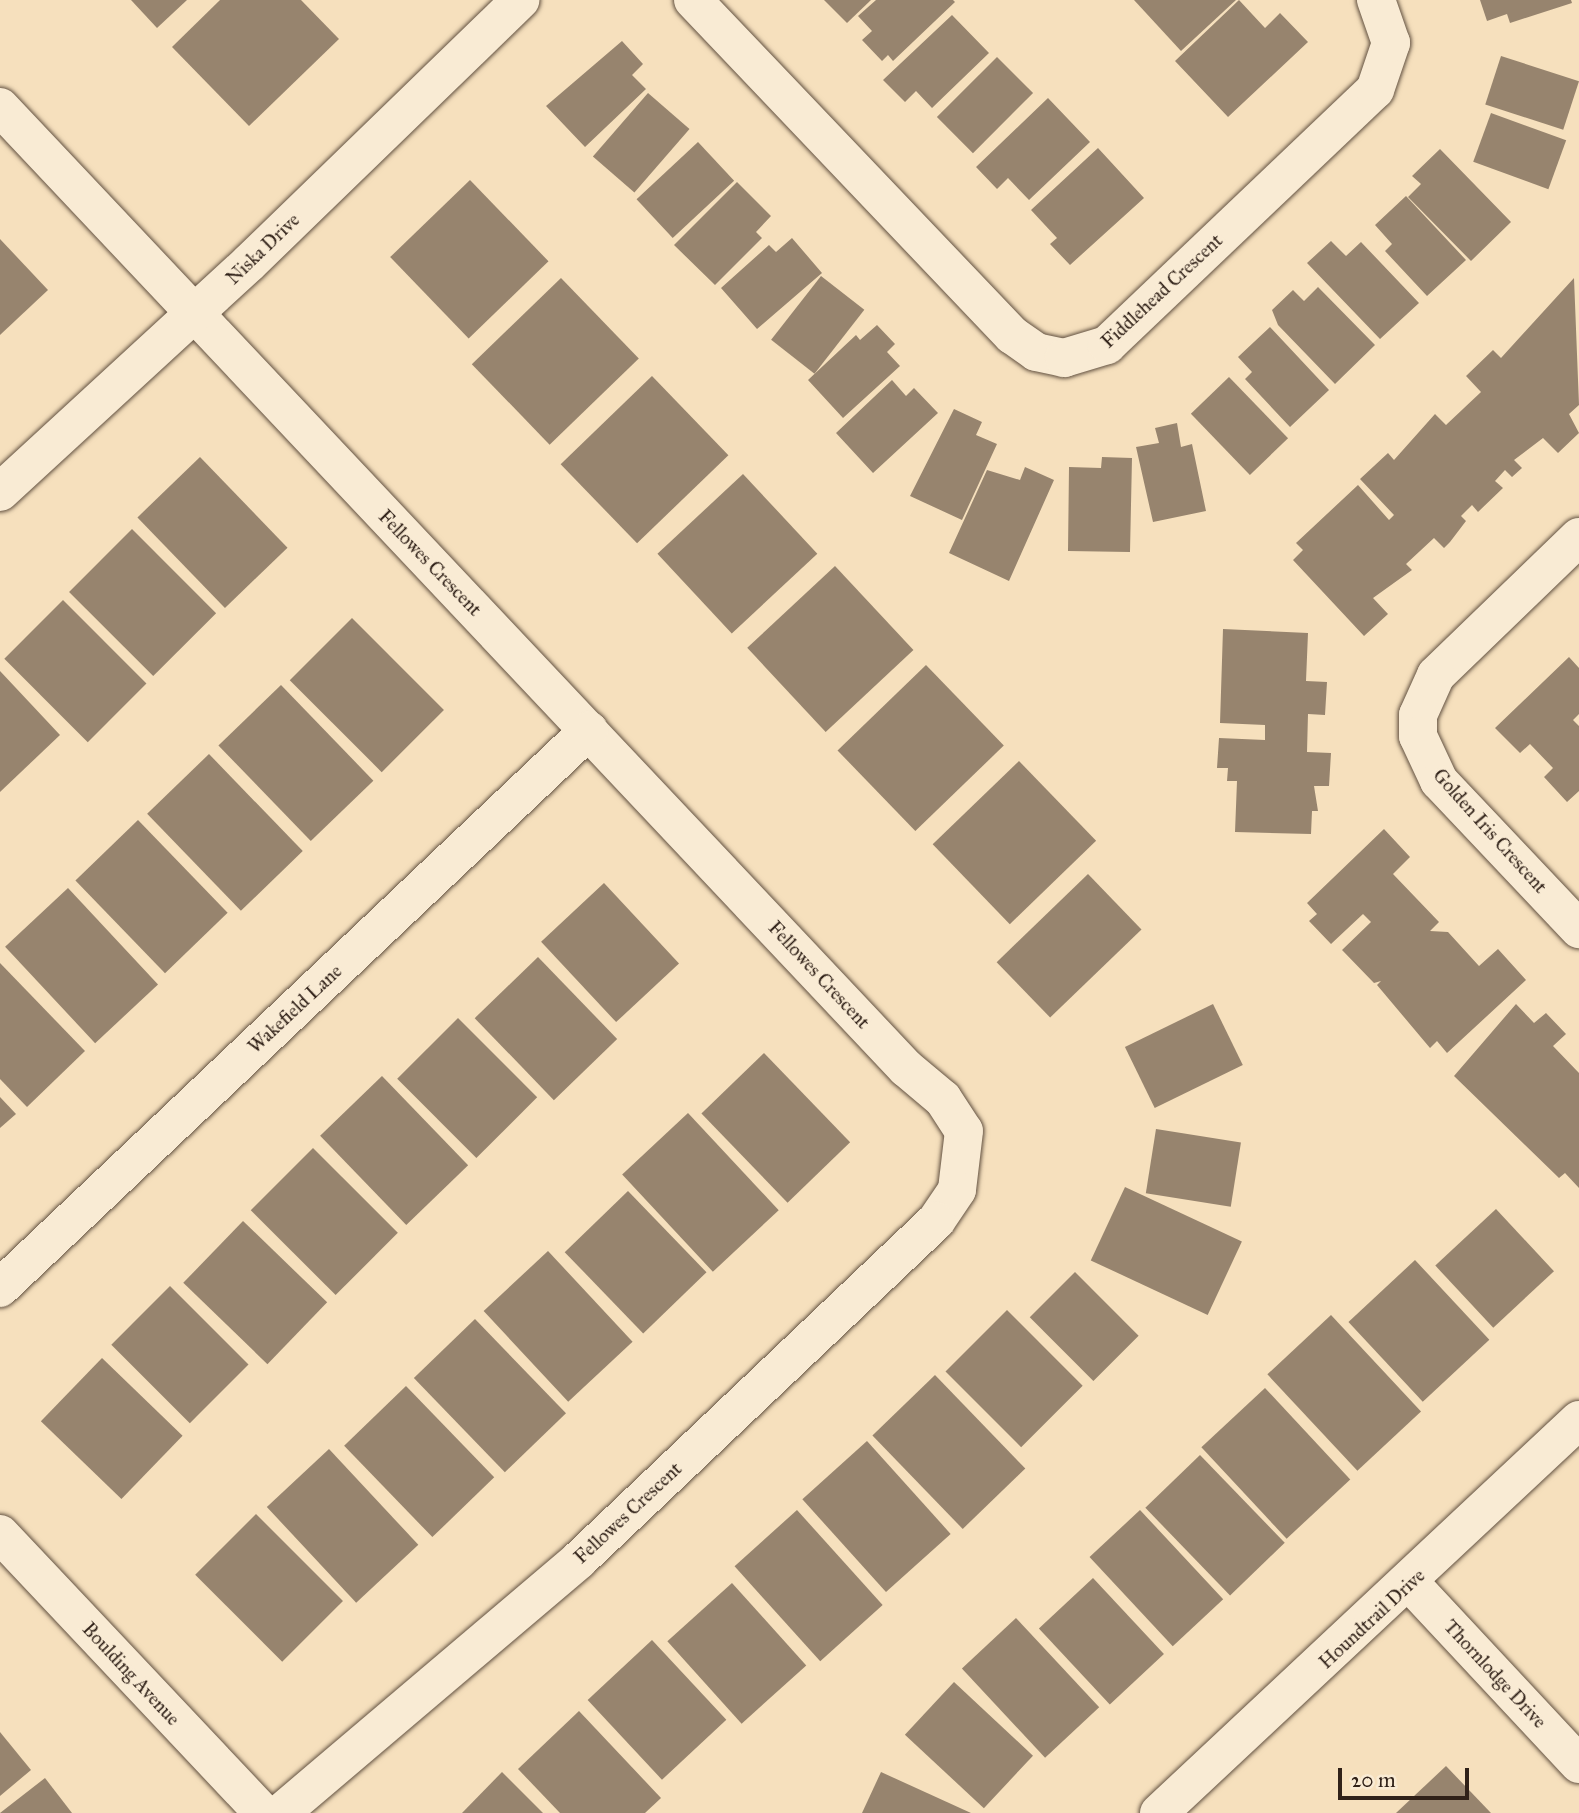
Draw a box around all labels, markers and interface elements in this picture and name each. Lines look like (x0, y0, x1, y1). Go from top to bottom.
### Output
street label: Niska Drive (222, 208, 304, 290)
street label: Fiddlehead Crescent (1097, 229, 1227, 353)
street label: Fellowes Crescent (374, 505, 486, 621)
street label: Golden Iris Crescent (1428, 764, 1552, 898)
street label: Fellowes Crescent (763, 917, 875, 1033)
street label: Wakefield Lane (243, 960, 347, 1058)
street label: Fellowes Crescent (570, 1457, 686, 1569)
street label: Houndtrail Drive (1314, 1564, 1430, 1674)
street label: Thornlodge Drive (1439, 1615, 1551, 1733)
street label: Boulding Avenue (77, 1618, 185, 1730)
scale bar (1341, 1754, 1472, 1798)
text: 20 m (1351, 1767, 1396, 1793)

